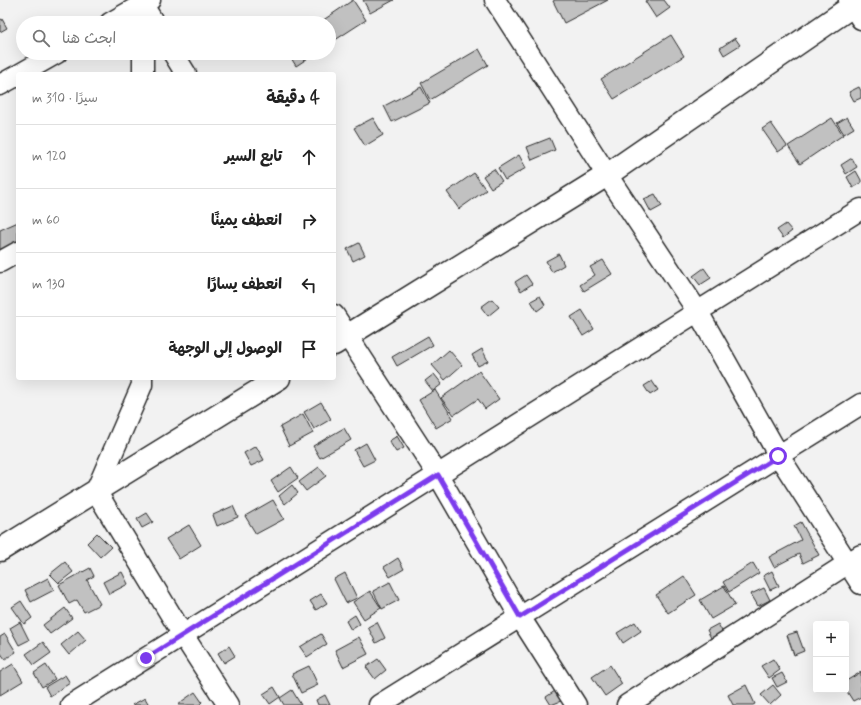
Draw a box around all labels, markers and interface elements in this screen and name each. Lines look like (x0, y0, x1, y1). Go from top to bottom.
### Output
search box (16, 16, 336, 60)
icon: search (30, 27, 52, 49)
text: ابحث هنا (62, 29, 116, 49)
text: 4 دقيقة (266, 87, 320, 109)
text: سيرًا · 310 m (32, 90, 98, 107)
icon: ahead (298, 146, 320, 168)
text: تابع السير (224, 147, 282, 167)
text: 120 m (32, 148, 66, 165)
icon: right (298, 210, 320, 232)
text: انعطف يمينًا (211, 211, 282, 231)
text: 60 m (32, 212, 60, 229)
icon: left (298, 274, 320, 296)
text: انعطف يسارًا (207, 275, 282, 295)
text: 130 m (32, 276, 65, 293)
icon: arrive (298, 338, 320, 360)
text: الوصول إلى الوجهة (168, 339, 282, 359)
route start (769, 447, 787, 465)
map controls (813, 621, 849, 693)
button: + (813, 621, 849, 657)
route end (137, 649, 155, 667)
button: − (813, 657, 849, 693)

